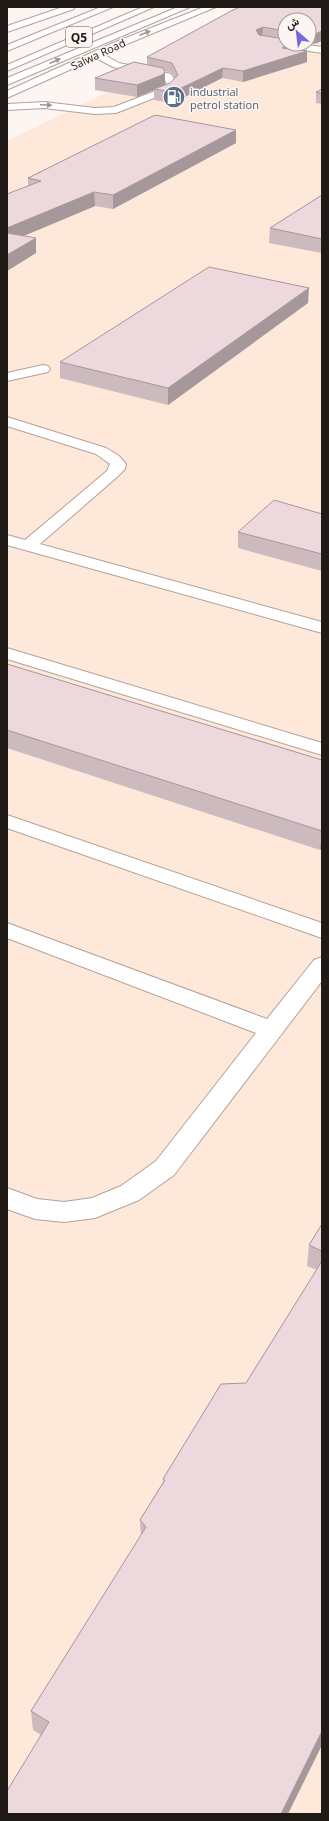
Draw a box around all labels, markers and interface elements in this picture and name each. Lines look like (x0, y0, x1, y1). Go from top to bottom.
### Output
north arrow (277, 12, 317, 52)
text: ش (283, 13, 301, 32)
road number: Q5 (66, 27, 92, 47)
one-way arrow (139, 30, 151, 36)
street label: Salwa Road (68, 35, 128, 73)
one-way arrow (50, 58, 61, 64)
fuel station icon: industrial petrol station (161, 84, 187, 110)
place label: industrial petrol station (190, 84, 259, 112)
one-way arrow (40, 102, 52, 109)

